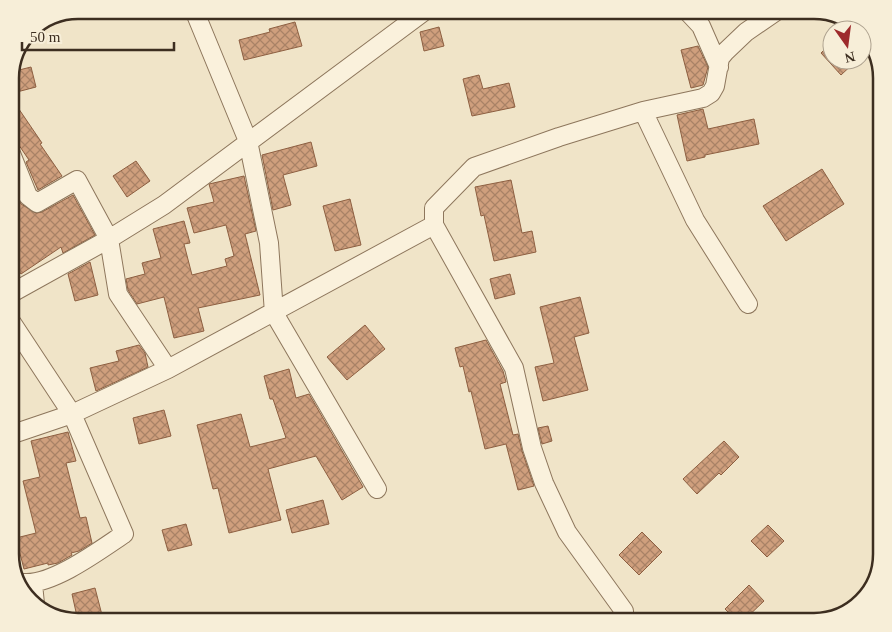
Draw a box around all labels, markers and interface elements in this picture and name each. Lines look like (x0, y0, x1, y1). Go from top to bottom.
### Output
scale bar (22, 20, 175, 52)
north arrow (822, 20, 872, 70)
text: 50 m (30, 29, 61, 45)
text: N (843, 49, 857, 66)

